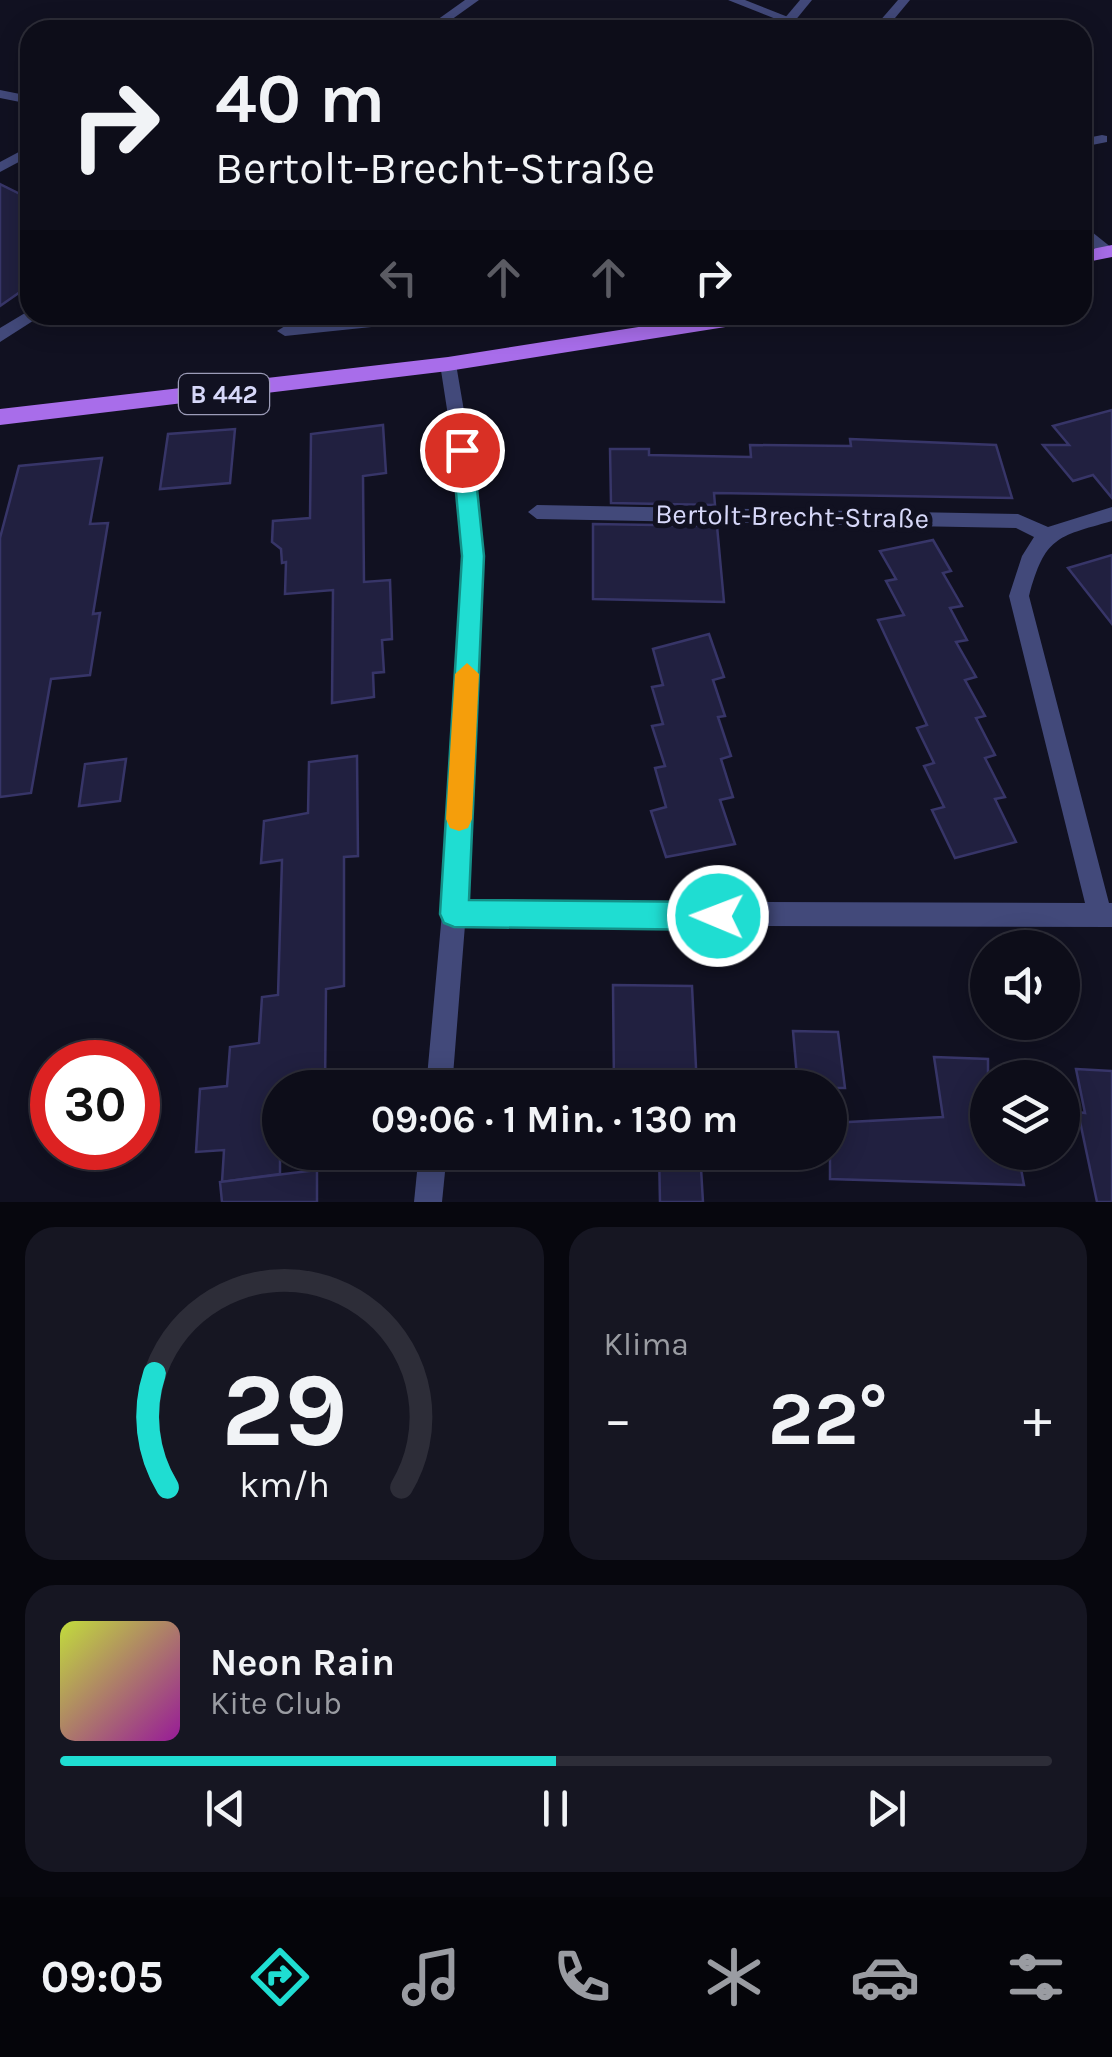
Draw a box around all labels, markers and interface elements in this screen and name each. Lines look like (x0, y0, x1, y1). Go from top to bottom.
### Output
text: 40 m (215, 58, 385, 140)
icon: right (50, 60, 180, 190)
text: Bertolt-Brecht-Straße (215, 142, 655, 194)
icon: left (371, 250, 426, 305)
icon: ahead (476, 250, 531, 305)
icon: ahead (581, 250, 636, 305)
icon: right (686, 250, 741, 305)
road number: B 442 (179, 374, 269, 414)
pin (420, 408, 505, 493)
icon: arrive (435, 423, 490, 478)
street label: Bertolt-Brecht-Straße (655, 497, 929, 535)
position arrow (666, 864, 770, 968)
map controls (970, 930, 1080, 1170)
button: sound (970, 930, 1080, 1040)
speed limit sign: 30 (30, 1040, 160, 1170)
button: layers (970, 1060, 1080, 1170)
text: 09:06 · 1 Min. · 130 m (371, 1097, 738, 1142)
text: Klima (604, 1326, 689, 1363)
text: 29 (221, 1350, 347, 1471)
text: 22° (768, 1375, 888, 1463)
text: − (604, 1387, 632, 1451)
text: + (1023, 1387, 1052, 1451)
text: km/h (239, 1464, 330, 1506)
text: Neon Rain (210, 1640, 395, 1685)
text: Kite Club (210, 1685, 342, 1722)
icon: previous (198, 1781, 253, 1836)
icon: pause (528, 1781, 583, 1836)
icon: next (859, 1781, 914, 1836)
icon: directions (245, 1942, 315, 2012)
icon: music (396, 1942, 466, 2012)
icon: phone (547, 1942, 617, 2012)
icon: climate (699, 1942, 769, 2012)
icon: car (850, 1942, 920, 2012)
icon: filters (1001, 1942, 1071, 2012)
text: 09:05 (41, 1951, 163, 2003)

